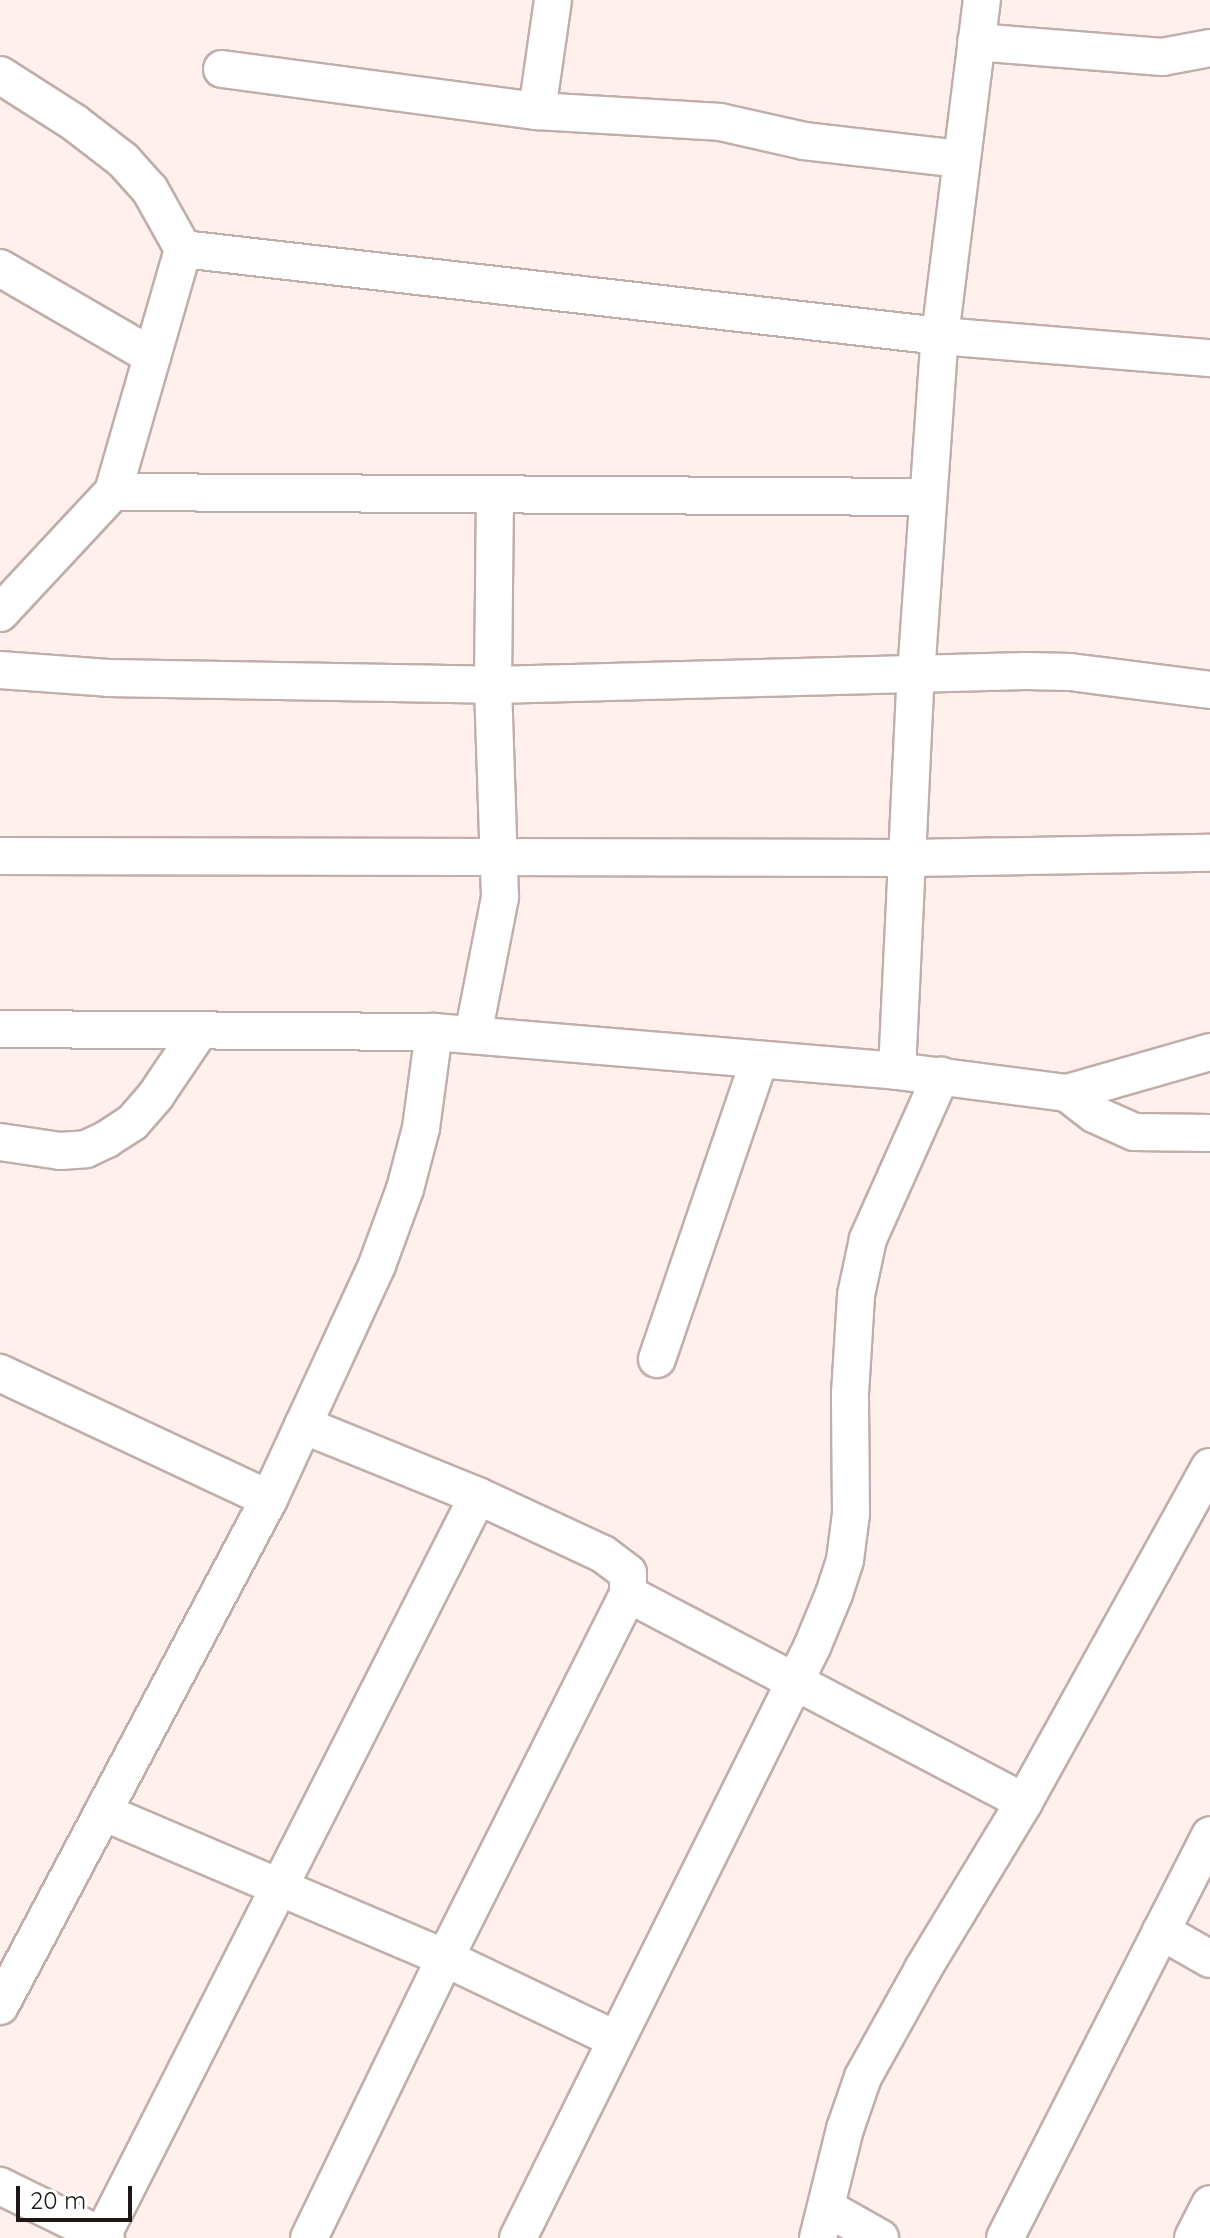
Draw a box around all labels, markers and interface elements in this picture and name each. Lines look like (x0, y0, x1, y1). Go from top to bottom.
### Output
scale bar (20, 2170, 136, 2220)
text: 20 m (30, 2185, 86, 2215)

